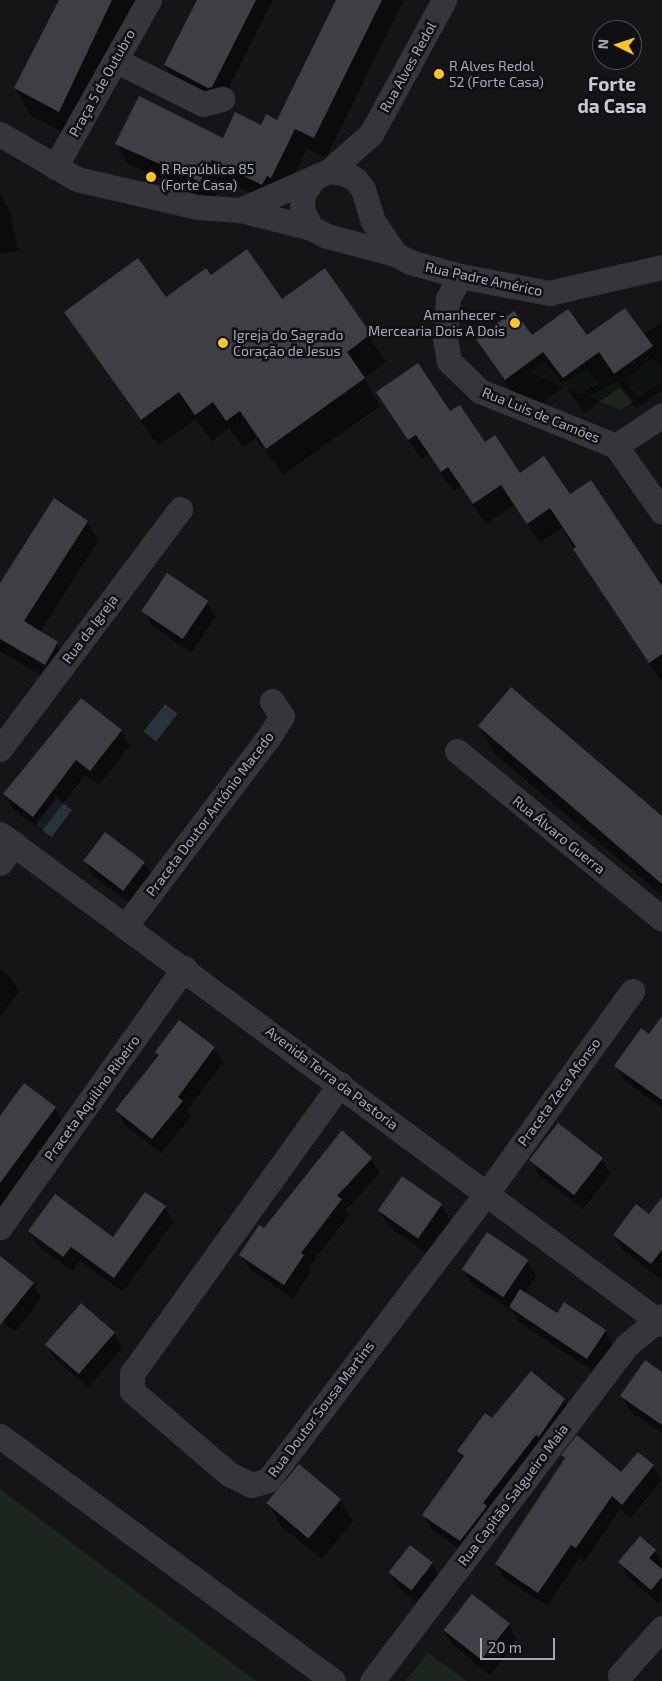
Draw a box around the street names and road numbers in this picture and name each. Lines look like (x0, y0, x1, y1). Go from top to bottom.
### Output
street label: Rua Alves Redol (376, 19, 440, 115)
street label: Praça 5 de Outubro (65, 26, 139, 140)
street label: Rua Padre Américo (424, 258, 544, 300)
street label: Rua Luis de Camões (480, 384, 602, 446)
street label: Rua da Igreja (59, 591, 121, 667)
street label: Praceta Doutor António Macedo (142, 728, 278, 900)
street label: Rua Álvaro Guerra (509, 792, 609, 878)
street label: Avenida Terra da Pastoria (262, 1023, 402, 1133)
street label: Praceta Aquilino Ribeiro (41, 1032, 143, 1164)
street label: Praceta Zeca Afonso (514, 1034, 604, 1150)
street label: Rua Doutor Sousa Martins (264, 1338, 378, 1480)
street label: Rua Capitão Salgueiro Maia (454, 1421, 572, 1569)

